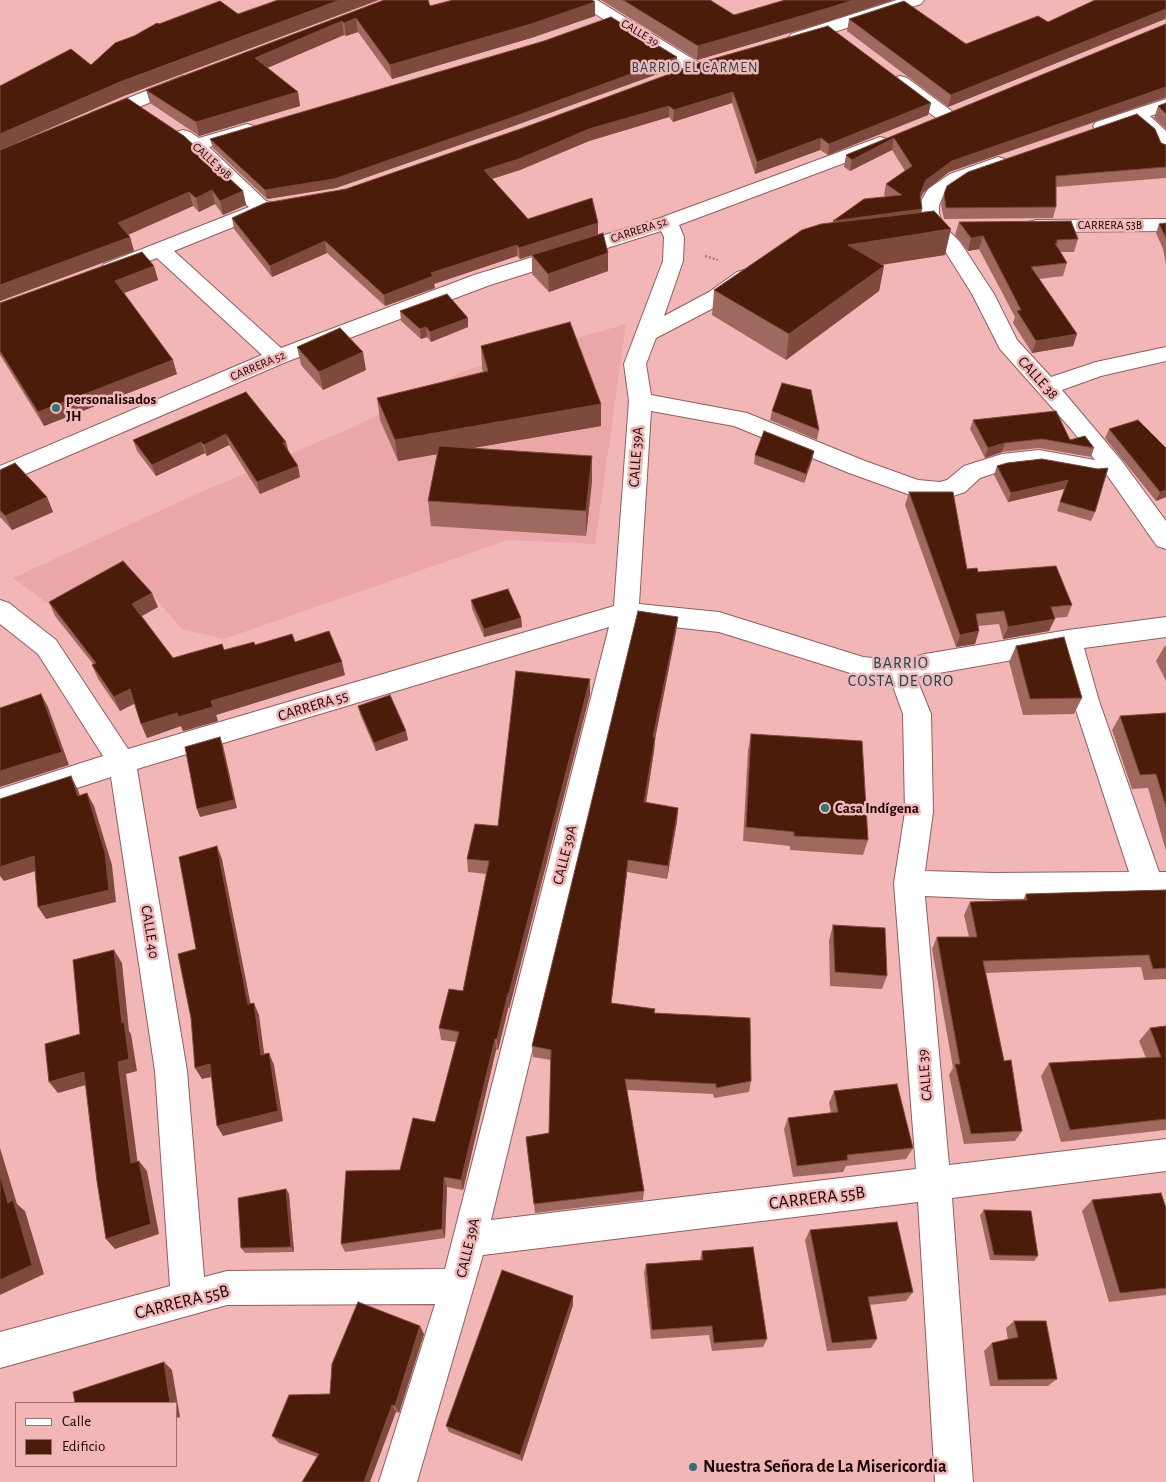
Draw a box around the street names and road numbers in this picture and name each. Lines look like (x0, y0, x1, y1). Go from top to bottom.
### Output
street label: CALLE 39 (619, 16, 661, 50)
street label: CALLE 39B (189, 140, 235, 182)
street label: CARRERA 52 (609, 214, 669, 246)
street label: CARRERA 53B (1078, 218, 1142, 232)
street label: CARRERA 52 (228, 348, 288, 384)
street label: CALLE 38 (1014, 353, 1062, 403)
street label: CALLE 39A (625, 426, 647, 488)
street label: CARRERA 55 (276, 687, 350, 725)
street label: CALLE 39A (549, 823, 581, 887)
street label: CALLE 40 (137, 904, 163, 960)
street label: CALLE 39 (914, 1048, 936, 1102)
street label: CARRERA 55B (768, 1181, 866, 1215)
street label: CALLE 39A (452, 1216, 484, 1280)
street label: CARRERA 55B (133, 1280, 231, 1324)

